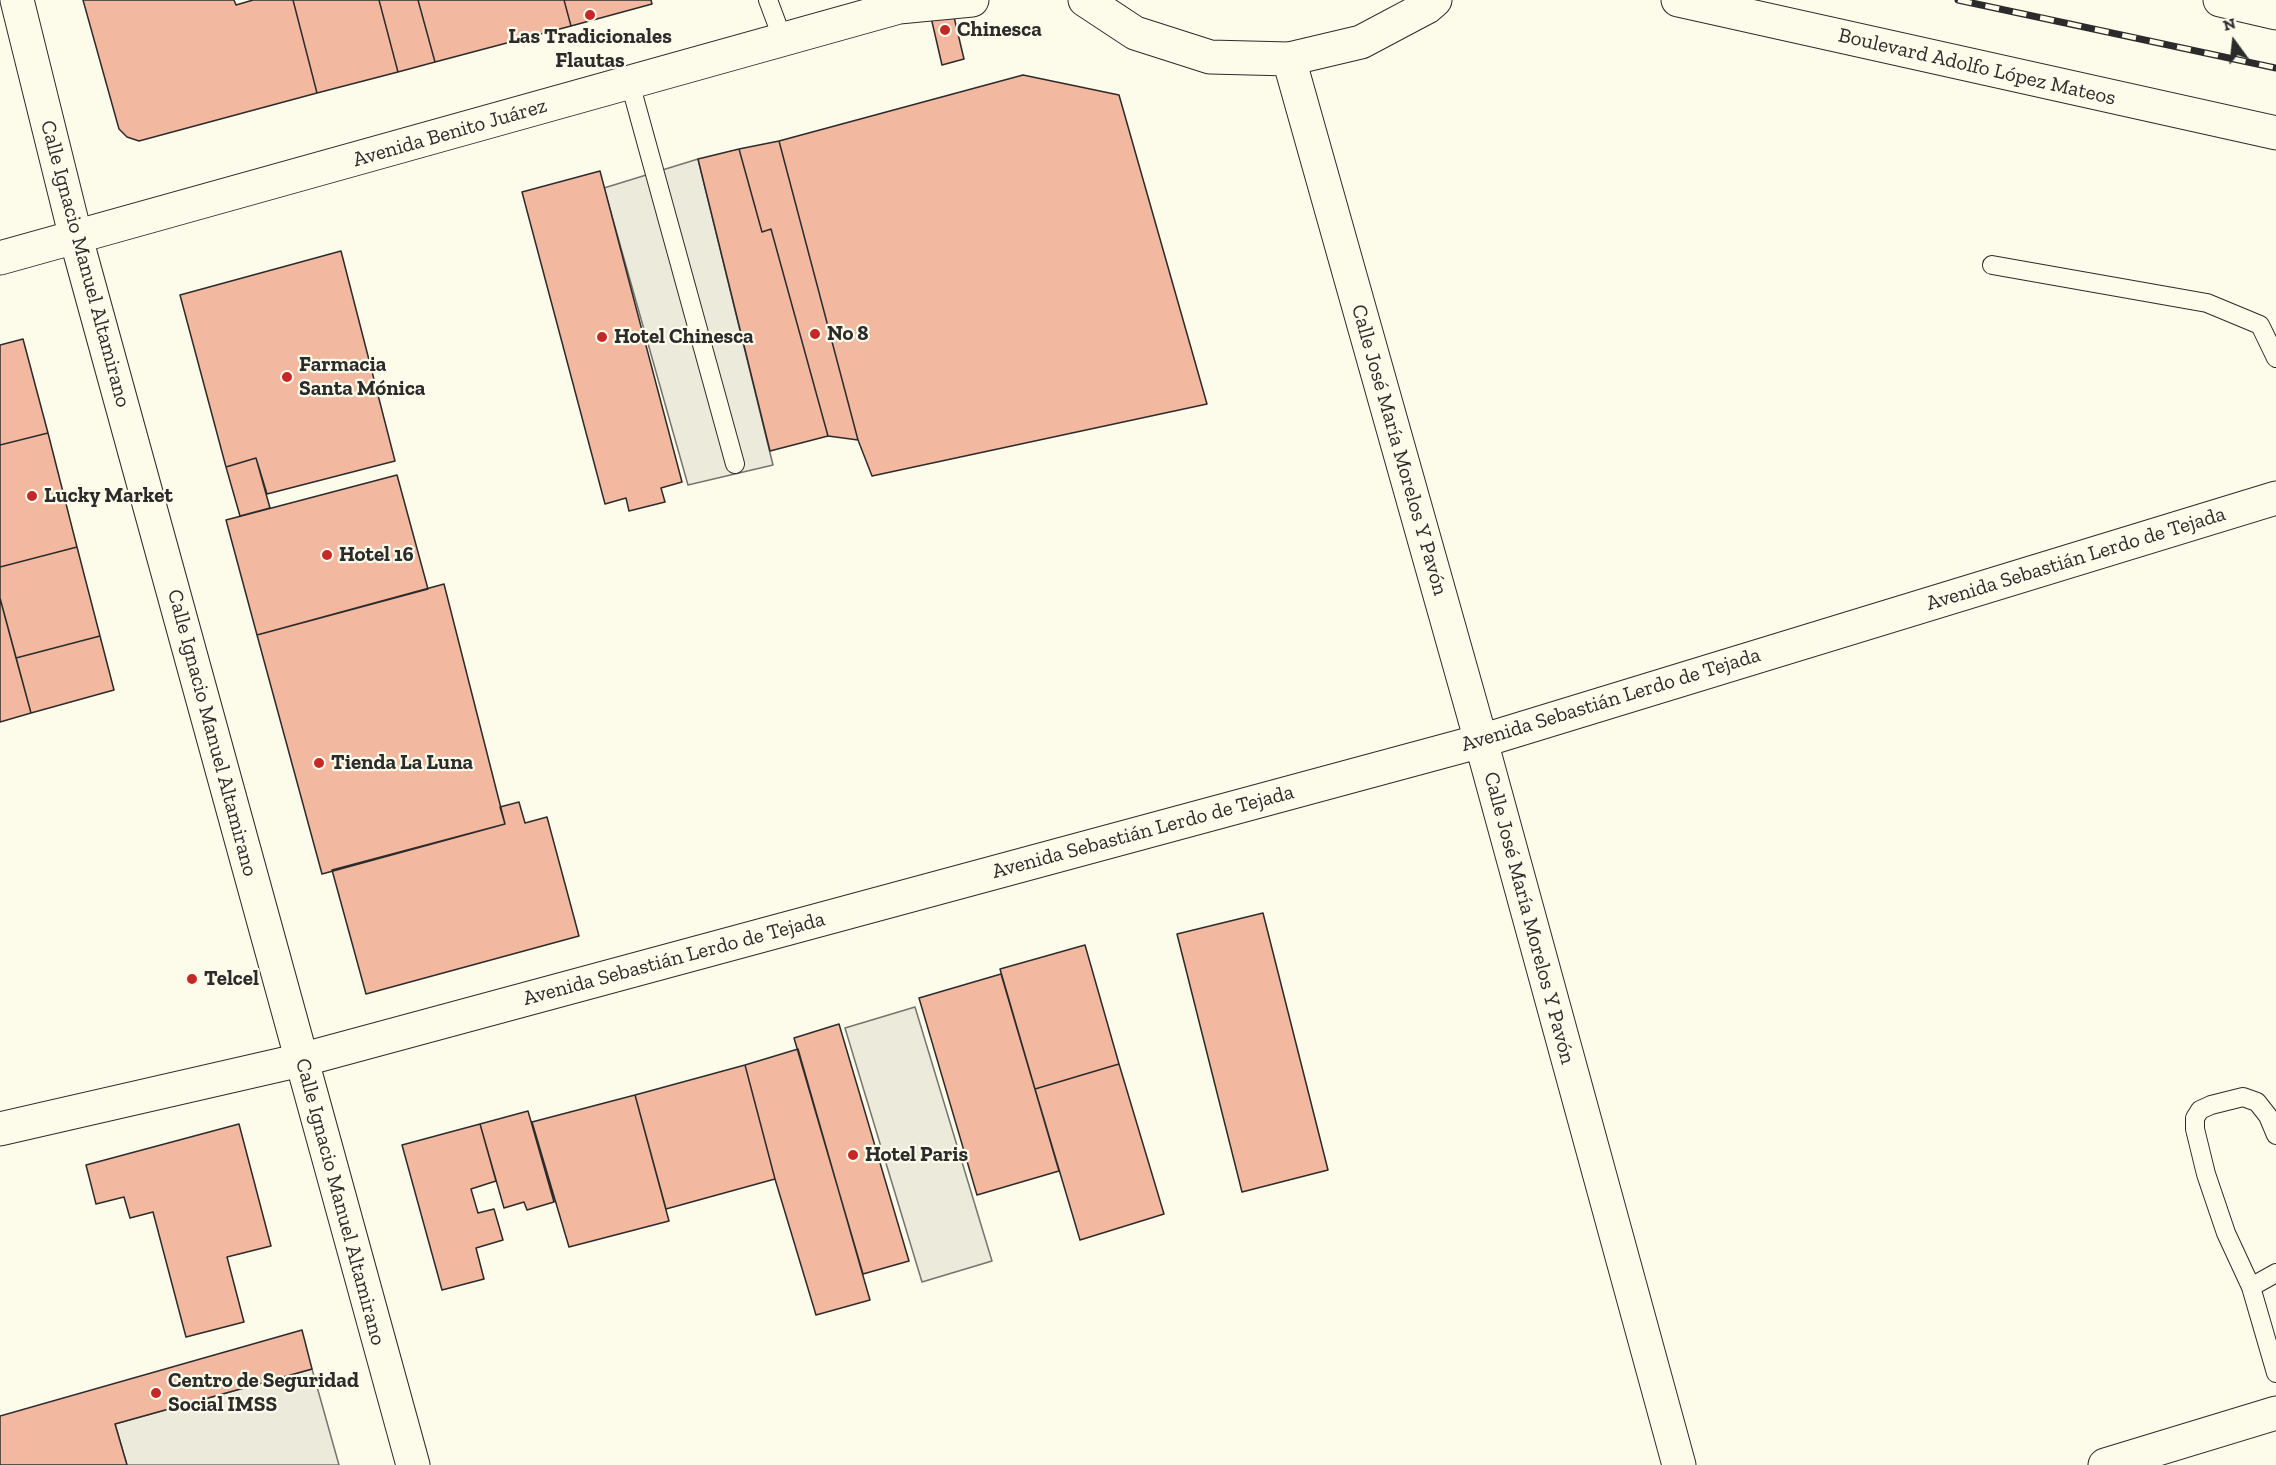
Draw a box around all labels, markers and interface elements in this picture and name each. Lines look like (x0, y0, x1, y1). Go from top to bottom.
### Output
marker: Las Tradicionales Flautas (583, 8, 597, 22)
north arrow (2204, 12, 2264, 72)
text: N (2221, 13, 2238, 35)
place label: Chinesca (957, 17, 1042, 43)
marker: Chinesca (938, 23, 952, 37)
street label: Boulevard Adolfo López Mateos (1836, 23, 2118, 111)
place label: Las Tradicionales Flautas (508, 24, 672, 74)
street label: Avenida Benito Juárez (350, 93, 550, 173)
street label: Calle Ignacio Manuel Altamirano (35, 118, 135, 410)
street label: Calle José María Morelos Y Pavón (1345, 302, 1453, 598)
place label: No 8 (827, 321, 869, 347)
place label: Hotel Chinesca (614, 324, 754, 350)
marker: No 8 (808, 327, 822, 341)
marker: Hotel Chinesca (595, 330, 609, 344)
place label: Farmacia Santa Mónica (299, 352, 425, 402)
marker: Farmacia Santa Mónica (280, 370, 294, 384)
place label: Lucky Market (44, 483, 173, 509)
marker: Lucky Market (25, 489, 39, 503)
street label: Avenida Sebastián Lerdo de Tejada (1923, 501, 2229, 617)
place label: Hotel 16 (339, 542, 414, 568)
marker: Hotel 16 (320, 548, 334, 562)
street label: Calle Ignacio Manuel Altamirano (162, 587, 262, 879)
street label: Avenida Sebastián Lerdo de Tejada (1458, 642, 1764, 758)
place label: Tienda La Luna (331, 750, 473, 776)
marker: Tienda La Luna (312, 756, 326, 770)
street label: Calle José María Morelos Y Pavón (1478, 769, 1580, 1067)
street label: Avenida Sebastián Lerdo de Tejada (989, 780, 1297, 884)
street label: Avenida Sebastián Lerdo de Tejada (520, 907, 828, 1011)
place label: Telcel (204, 966, 259, 992)
marker: Telcel (185, 972, 199, 986)
street label: Calle Ignacio Manuel Altamirano (290, 1056, 390, 1348)
place label: Hotel Paris (865, 1142, 968, 1168)
marker: Hotel Paris (846, 1148, 860, 1162)
place label: Centro de Seguridad Social IMSS (168, 1368, 359, 1418)
marker: Centro de Seguridad Social IMSS (149, 1386, 163, 1400)

